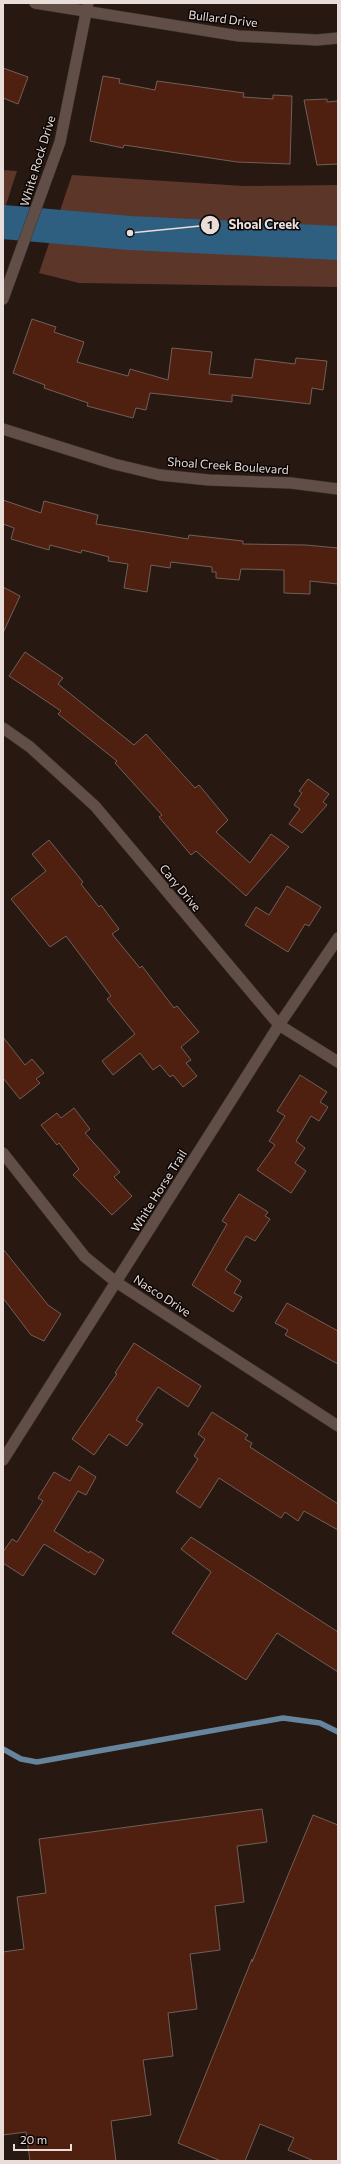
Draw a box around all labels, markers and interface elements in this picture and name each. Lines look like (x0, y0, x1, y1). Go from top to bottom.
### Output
street label: Bullard Drive (188, 7, 259, 29)
street label: White Rock Drive (17, 114, 58, 208)
callout: Shoal Creek (200, 212, 307, 237)
text: Shoal Creek (228, 216, 300, 232)
text: 1 (207, 217, 213, 231)
street label: Shoal Creek Boulevard (167, 454, 289, 476)
street label: Cary Drive (157, 861, 204, 914)
street label: White Horse Trail (127, 1147, 189, 1234)
street label: Nasco Drive (131, 1272, 194, 1319)
scale bar (14, 2126, 71, 2152)
text: 20 m (20, 2132, 47, 2146)

